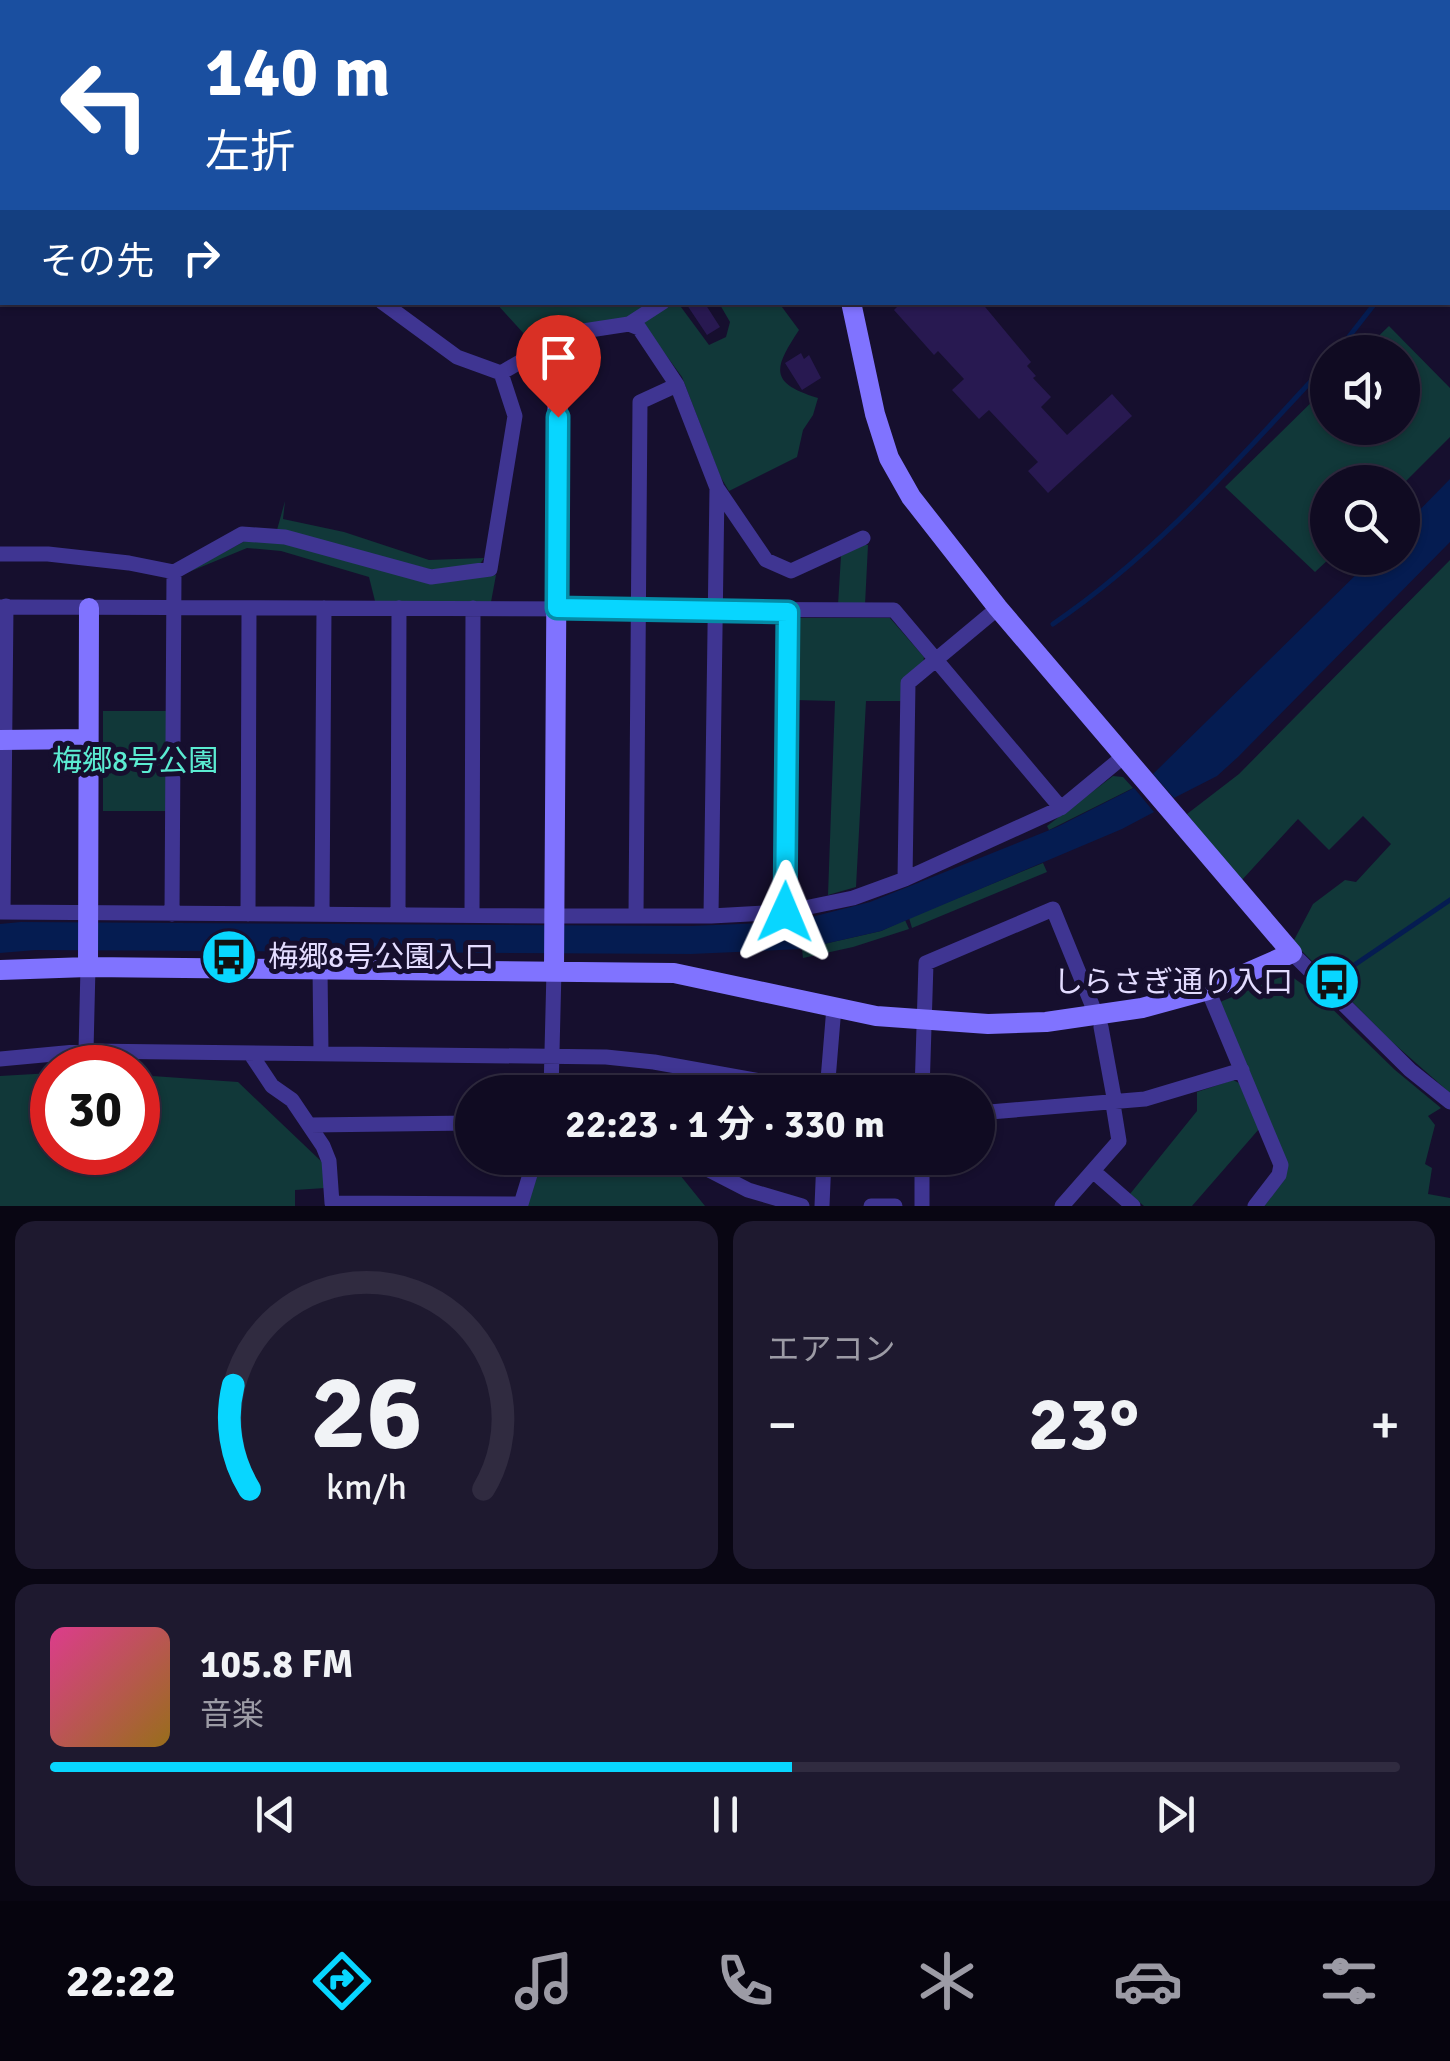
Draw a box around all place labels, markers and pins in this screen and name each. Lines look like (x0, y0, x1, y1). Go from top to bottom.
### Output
pin (516, 315, 601, 418)
bus stop icon: 梅郷8号公園入口 (199, 927, 259, 987)
place label: 梅郷8号公園入口 (268, 939, 494, 976)
bus stop icon: しらさぎ通り入口 (1302, 952, 1362, 1012)
place label: しらさぎ通り入口 (1053, 964, 1293, 1001)

